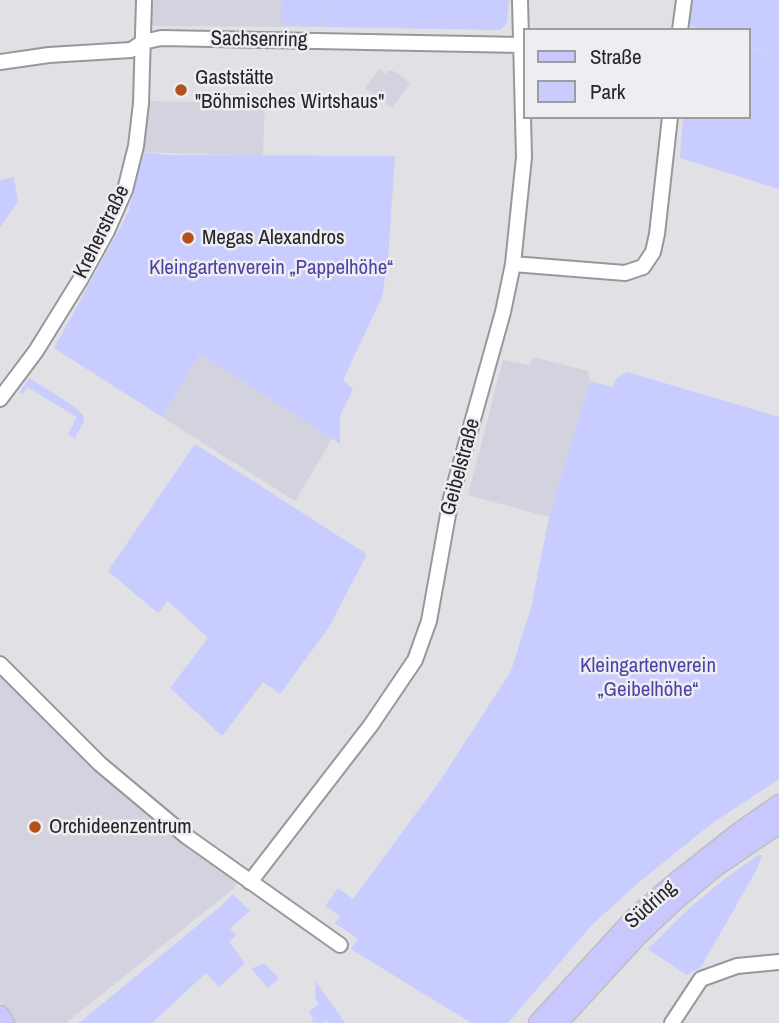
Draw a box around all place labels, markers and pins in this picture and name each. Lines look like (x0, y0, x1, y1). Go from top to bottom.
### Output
place label: Gaststätte "Böhmisches Wirtshaus" (195, 65, 384, 115)
marker: Gaststätte "Böhmisches Wirtshaus" (173, 82, 189, 98)
place label: Megas Alexandros (202, 225, 345, 251)
marker: Megas Alexandros (180, 230, 196, 246)
place label: Orchideenzentrum (49, 814, 192, 840)
marker: Orchideenzentrum (27, 819, 43, 835)

